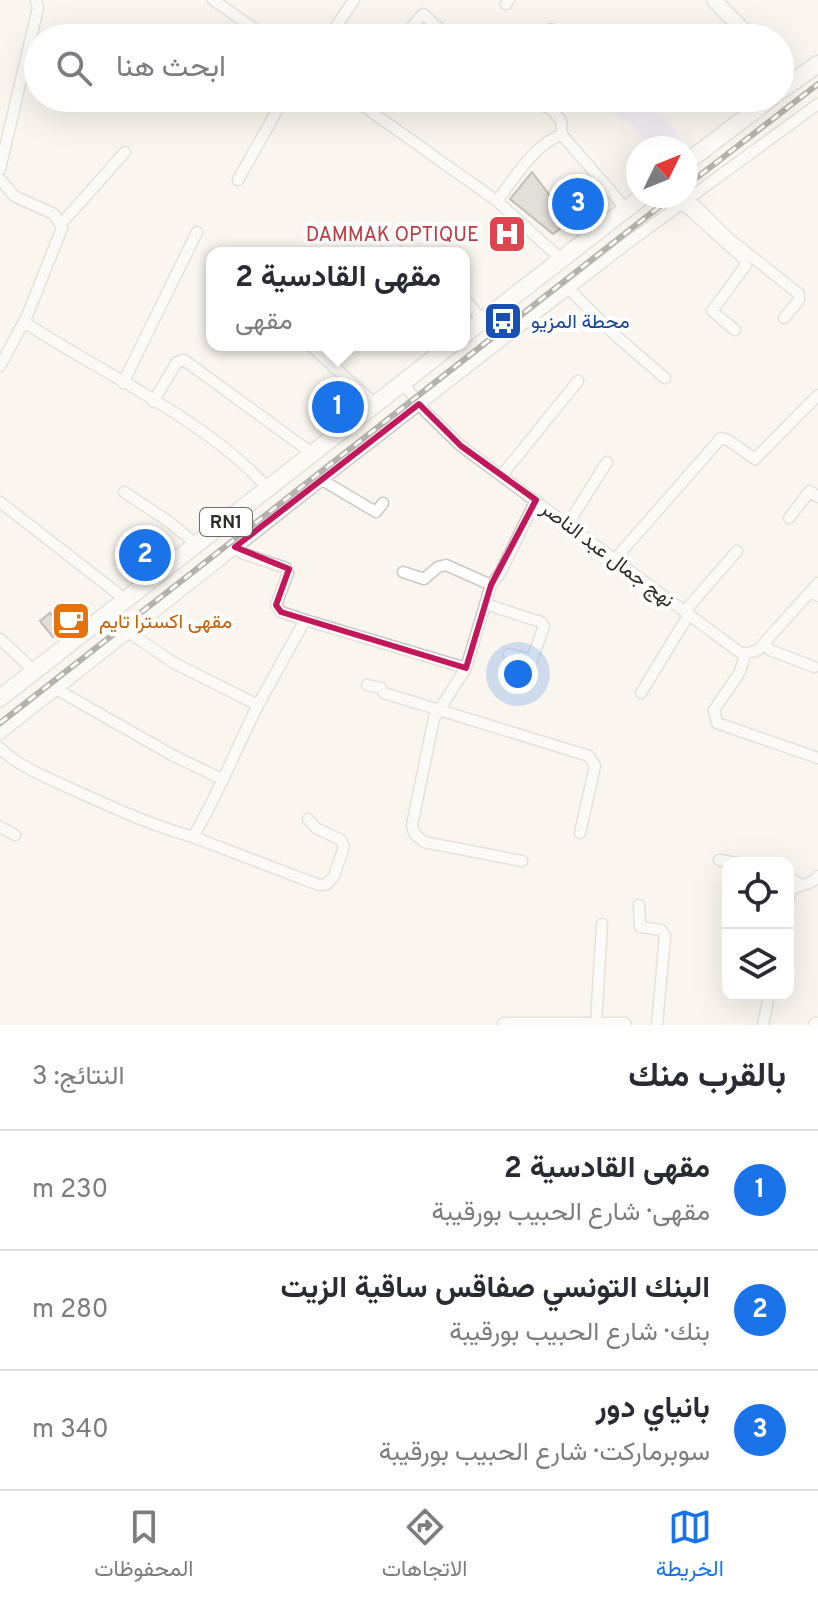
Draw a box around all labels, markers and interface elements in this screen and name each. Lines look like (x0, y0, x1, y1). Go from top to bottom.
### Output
search box (24, 24, 794, 112)
icon: search (52, 46, 96, 90)
text: ابحث هنا (116, 50, 226, 87)
north arrow (626, 136, 698, 208)
pin: 3 (552, 174, 604, 234)
hospital icon: DAMMAK OPTIQUE (486, 213, 528, 255)
place label: DAMMAK OPTIQUE (306, 223, 479, 249)
popup (206, 247, 470, 351)
text: مقهى القادسية 2 (235, 260, 441, 297)
bus stop icon: محطة المزيو (482, 300, 524, 342)
text: مقهى (235, 306, 293, 339)
place label: محطة المزيو (531, 310, 630, 336)
pin: 1 (312, 377, 364, 437)
street label: نهج جمال عبد الناصر (534, 496, 679, 615)
road number: RN1 (200, 508, 252, 536)
pin: 2 (119, 525, 171, 585)
cafe icon: مقهى اكسترا تايم (50, 600, 92, 642)
place label: مقهى اكسترا تايم (99, 610, 232, 636)
your location (498, 654, 538, 694)
map controls (722, 857, 794, 1001)
button: locate (722, 857, 794, 929)
button: layers (722, 929, 794, 1001)
text: بالقرب منك (628, 1056, 786, 1099)
text: النتائج: 3 (32, 1061, 125, 1094)
text: مقهى القادسية 2 (504, 1151, 710, 1188)
text: 230 m (32, 1174, 108, 1207)
text: 1 (755, 1174, 765, 1207)
text: مقهى · شارع الحبيب بورقيبة (432, 1197, 710, 1230)
text: البنك التونسي صفاقس ساقية الزيت (281, 1271, 710, 1308)
text: 280 m (32, 1294, 108, 1327)
text: 2 (752, 1294, 768, 1327)
text: بنك · شارع الحبيب بورقيبة (449, 1317, 710, 1350)
text: بانياي دور (596, 1391, 710, 1428)
text: 340 m (32, 1414, 109, 1447)
text: 3 (752, 1414, 768, 1447)
text: سوبرماركت · شارع الحبيب بورقيبة (379, 1437, 710, 1470)
tab: المحفوظات (94, 1505, 193, 1588)
tab: الاتجاهات (382, 1505, 467, 1588)
tab: الخريطة (656, 1505, 724, 1588)

